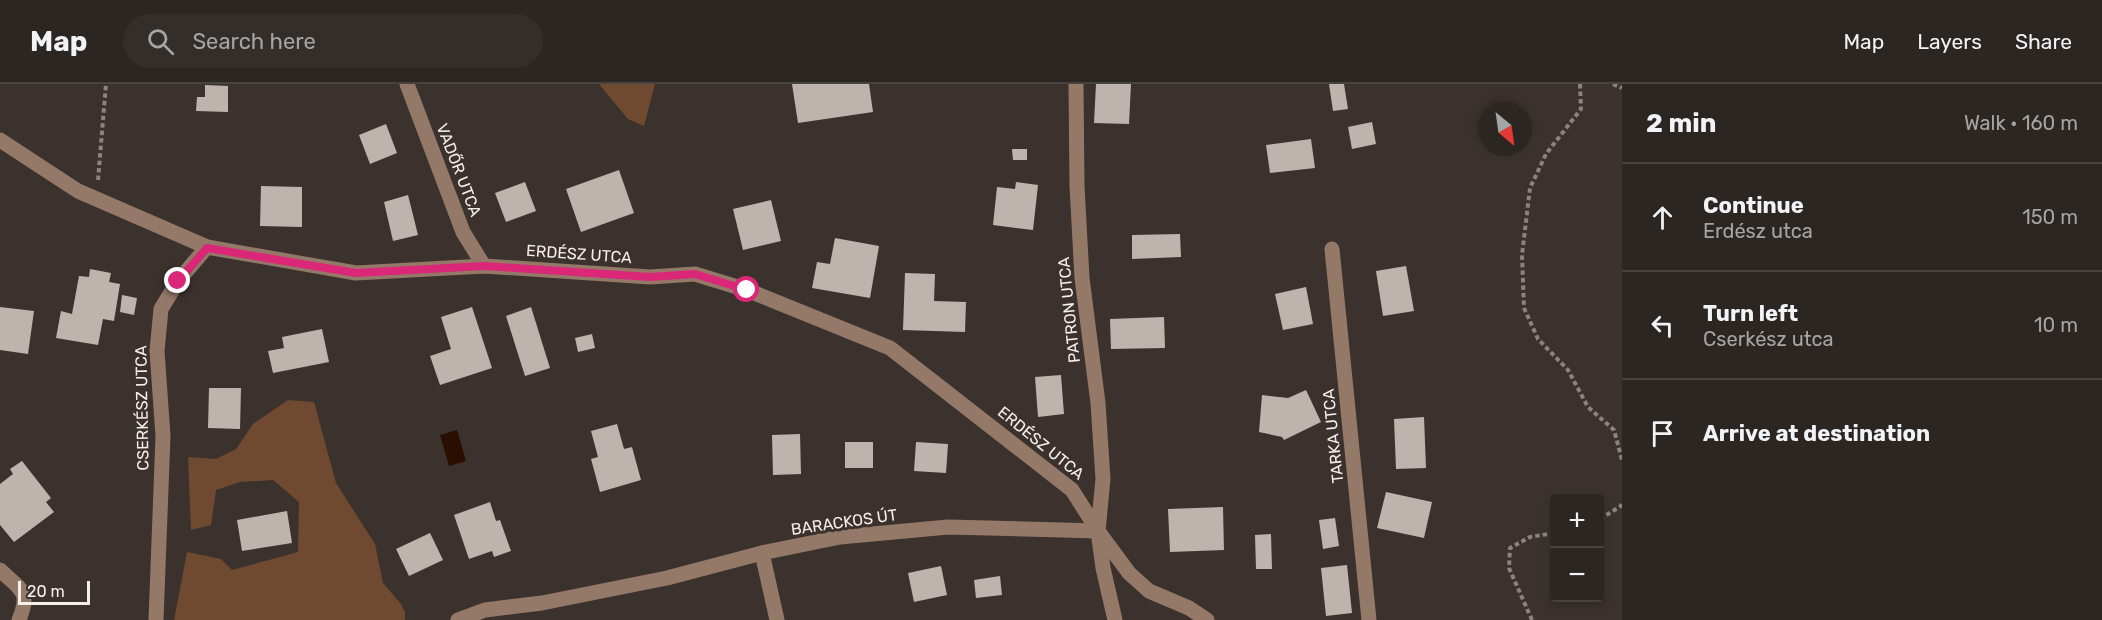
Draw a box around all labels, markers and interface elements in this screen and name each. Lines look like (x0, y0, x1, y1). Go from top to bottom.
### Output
search box (123, 14, 543, 68)
text: Map (30, 25, 87, 58)
icon: search (144, 25, 177, 58)
text: Search here (192, 28, 316, 55)
text: Map (1843, 29, 1884, 54)
text: Layers (1917, 29, 1982, 54)
text: Share (2015, 29, 2072, 54)
north arrow (1478, 102, 1532, 156)
text: 2 min (1646, 108, 1716, 139)
text: Walk · 160 m (1964, 111, 2078, 135)
street label: VADŐR UTCA (433, 120, 486, 219)
text: Continue (1703, 192, 1804, 219)
icon: ahead (1646, 201, 1679, 234)
text: 150 m (2022, 205, 2078, 229)
text: Erdész utca (1703, 219, 1813, 243)
street label: ERDÉSZ UTCA (526, 241, 633, 267)
street label: PATRON UTCA (1054, 256, 1084, 364)
route end (164, 267, 190, 293)
route start (733, 276, 759, 302)
text: Turn left (1703, 300, 1798, 327)
icon: left (1646, 309, 1679, 342)
text: 10 m (2034, 313, 2078, 337)
text: Cserkész utca (1703, 327, 1834, 351)
street label: CSERKÉSZ UTCA (131, 345, 153, 471)
street label: TARKA UTCA (1319, 388, 1347, 484)
street label: ERDÉSZ UTCA (994, 402, 1088, 484)
icon: arrive (1646, 417, 1679, 450)
text: Arrive at destination (1703, 420, 1930, 447)
map controls (1550, 494, 1604, 602)
button: + (1550, 494, 1604, 548)
street label: BARACKOS ÚT (789, 504, 898, 539)
button: − (1550, 548, 1604, 602)
scale bar (18, 578, 90, 606)
text: 20 m (27, 582, 65, 601)

